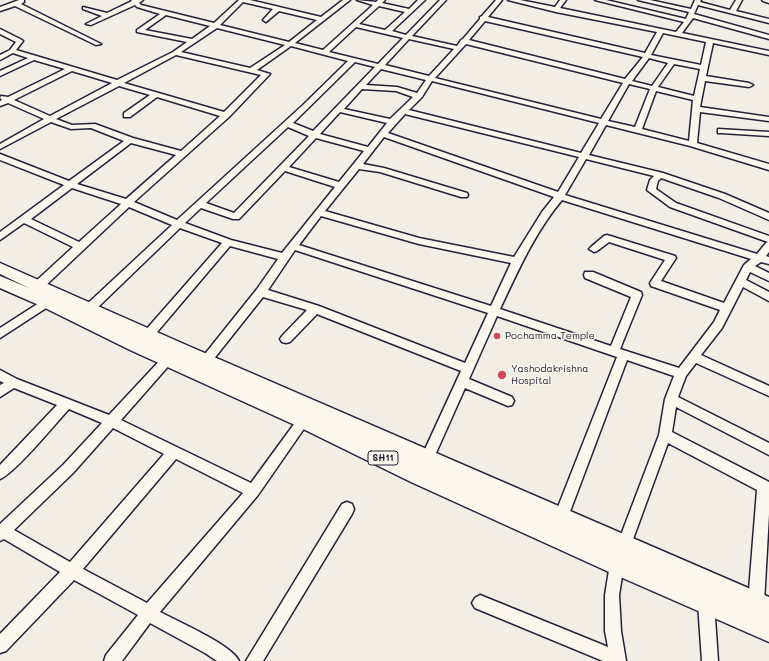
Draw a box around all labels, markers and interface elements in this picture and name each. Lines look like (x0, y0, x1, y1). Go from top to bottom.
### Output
place label: Pochamma Temple (505, 330, 595, 342)
marker: Pochamma Temple (492, 331, 502, 341)
place label: Yashodakrishna Hospital (511, 363, 588, 386)
marker: Yashodakrishna Hospital (496, 369, 508, 381)
road number: SH11 (368, 451, 398, 465)

